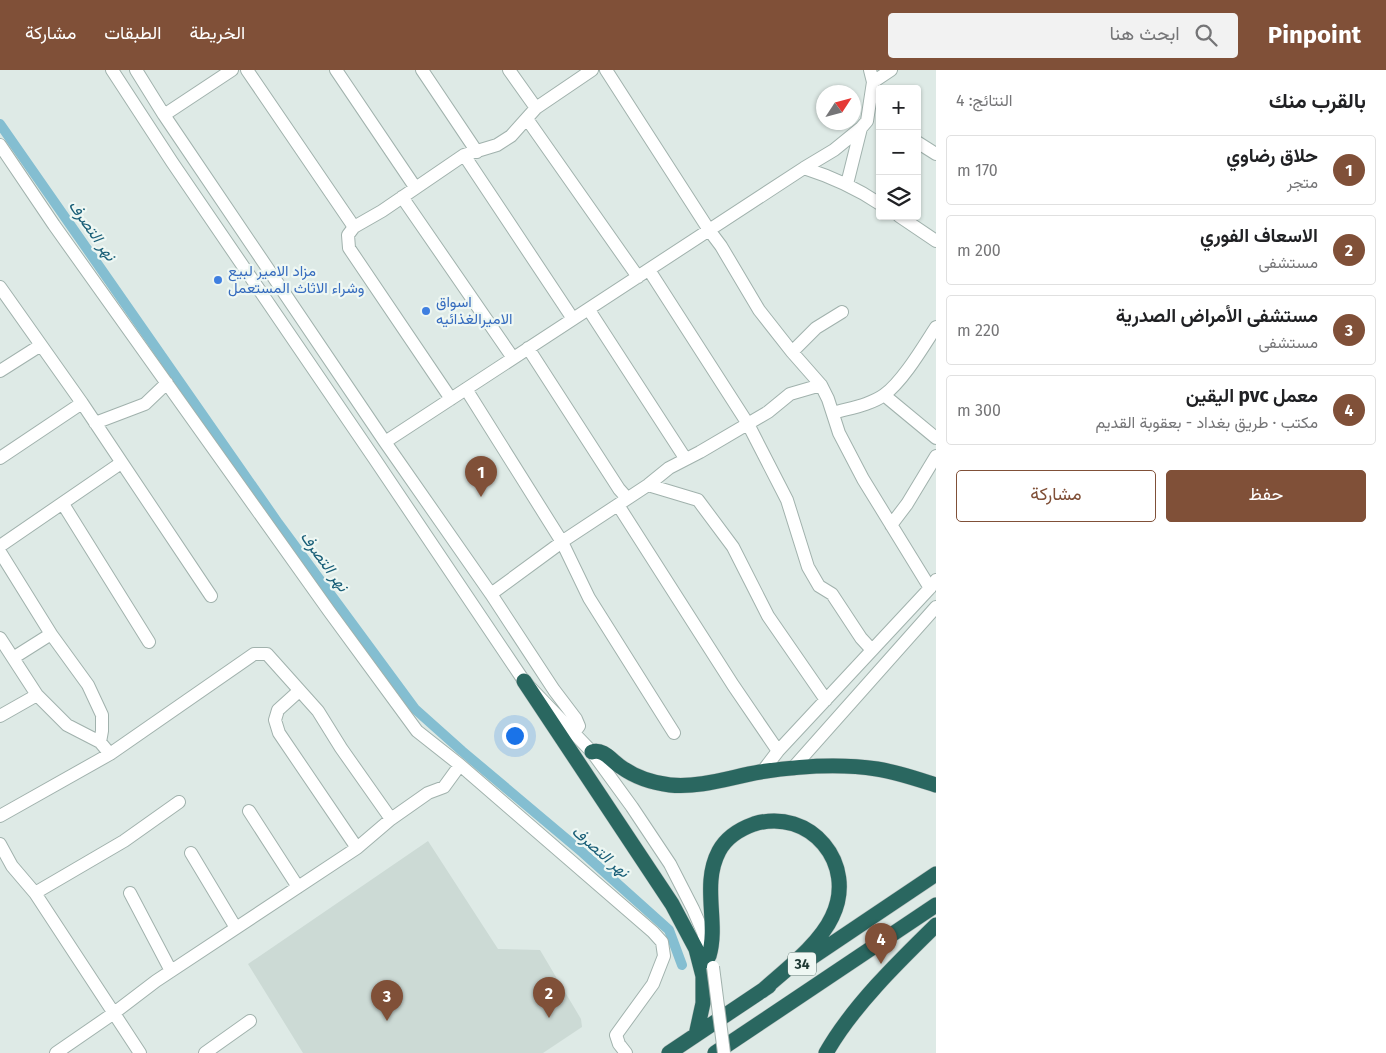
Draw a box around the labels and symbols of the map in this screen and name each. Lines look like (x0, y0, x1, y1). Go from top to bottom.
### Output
north arrow (816, 85, 861, 130)
water label: نهر التصرف (64, 196, 121, 266)
place label: مزاد الامير لبيع وشراء الاثاث المستعمل (228, 262, 364, 297)
marker: مزاد الامير لبيع وشراء الاثاث المستعمل (212, 274, 224, 286)
place label: اسواق الاميرالغذائيه (436, 293, 512, 328)
marker: اسواق الاميرالغذائيه (420, 305, 432, 317)
pin: 1 (465, 456, 497, 497)
water label: نهر التصرف (296, 528, 354, 597)
your location (502, 723, 528, 749)
water label: نهر التصرف (568, 821, 634, 883)
pin: 4 (865, 923, 897, 964)
road number: 34 (788, 952, 816, 976)
pin: 2 (533, 977, 565, 1018)
pin: 3 (371, 980, 403, 1021)

